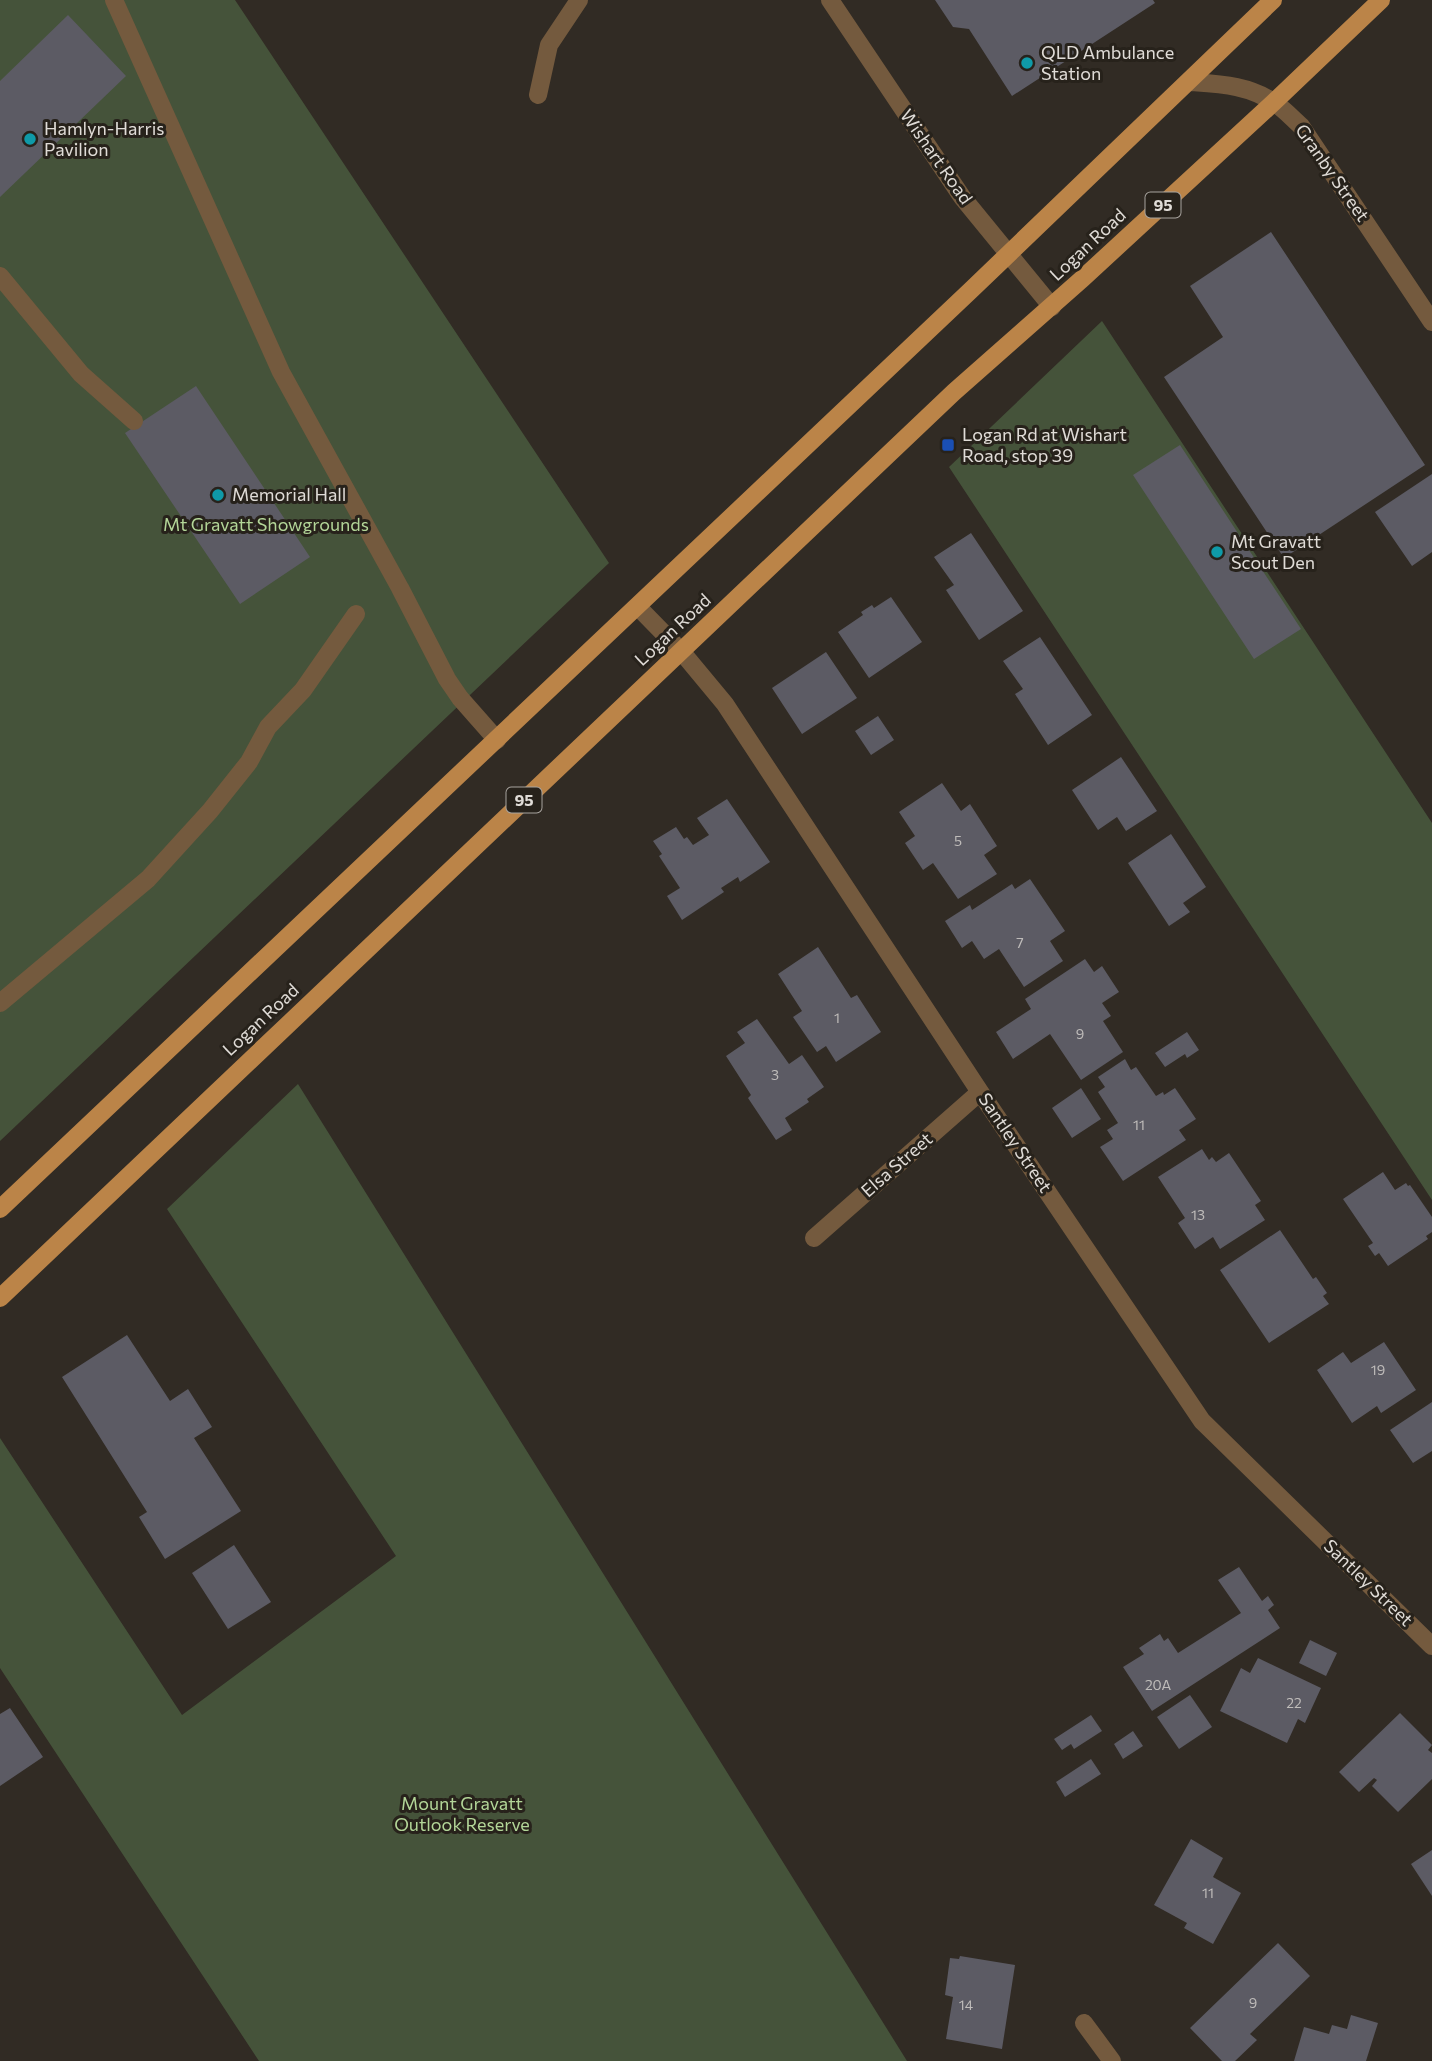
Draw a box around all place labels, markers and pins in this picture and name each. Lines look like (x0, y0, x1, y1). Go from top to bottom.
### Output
place label: QLD Ambulance Station (1041, 41, 1174, 84)
marker: QLD Ambulance Station (1019, 55, 1035, 71)
place label: Hamlyn-Harris Pavilion (44, 117, 165, 160)
marker: Hamlyn-Harris Pavilion (22, 131, 38, 147)
place label: Logan Rd at Wishart Road, stop 39 (962, 423, 1127, 466)
marker: Logan Rd at Wishart Road, stop 39 (940, 437, 956, 453)
place label: Memorial Hall (232, 483, 346, 505)
marker: Memorial Hall (210, 487, 226, 503)
place label: Mt Gravatt Scout Den (1231, 530, 1321, 573)
marker: Mt Gravatt Scout Den (1209, 544, 1225, 560)

